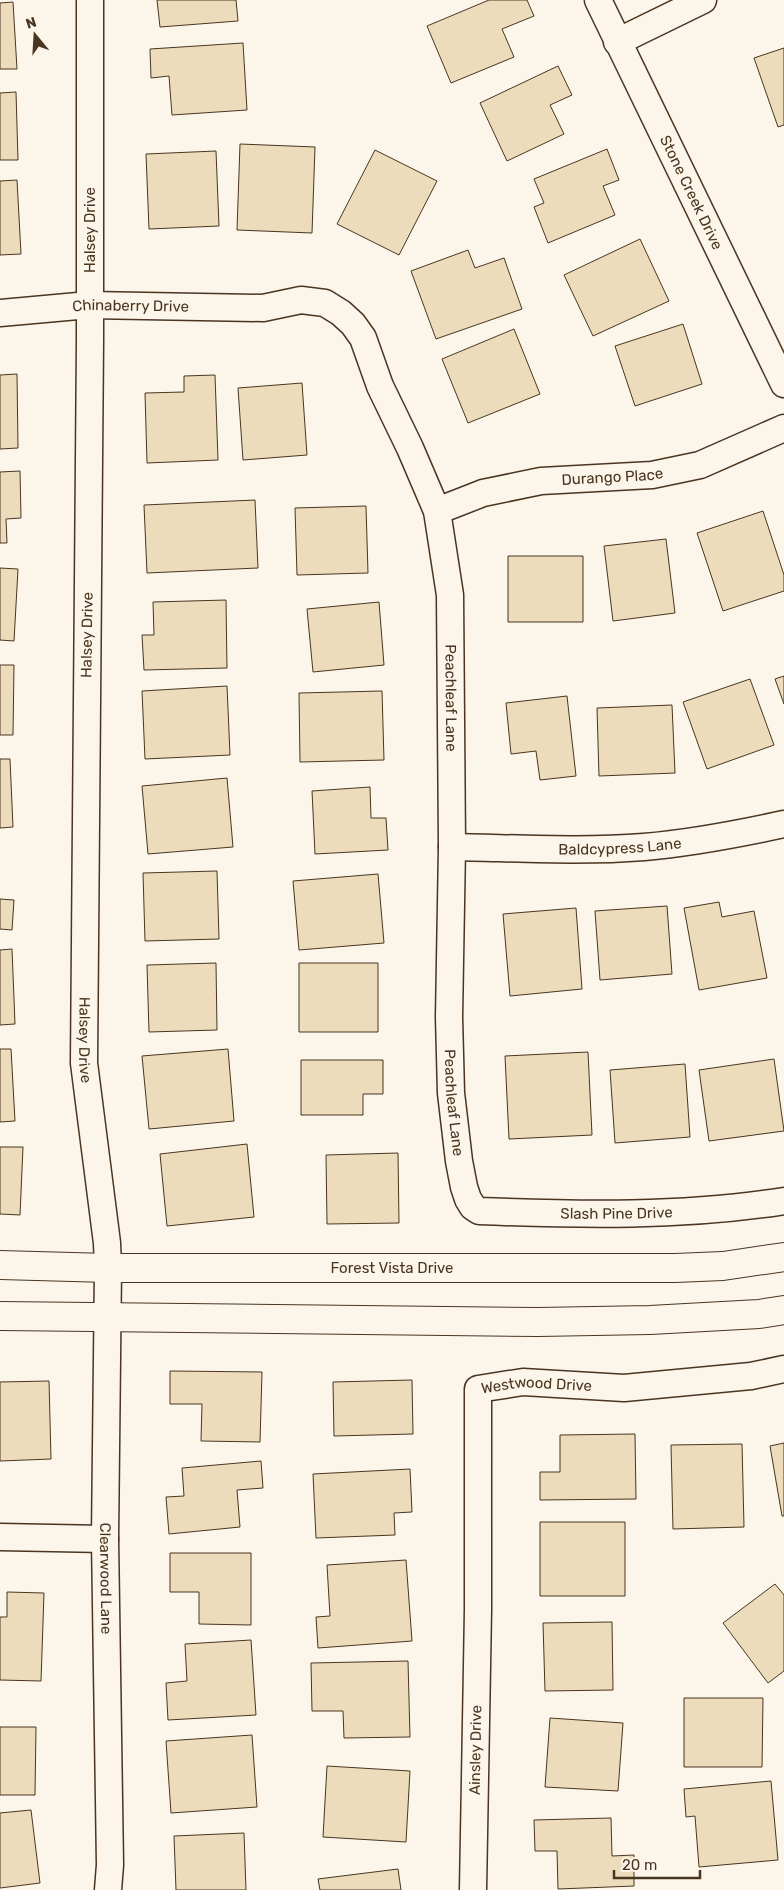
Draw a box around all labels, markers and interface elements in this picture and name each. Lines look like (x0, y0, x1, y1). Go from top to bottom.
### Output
north arrow (10, 10, 60, 60)
text: N (24, 13, 39, 33)
street label: Stone Creek Drive (656, 132, 727, 253)
street label: Halsey Drive (81, 187, 99, 273)
street label: Chinaberry Drive (72, 296, 189, 316)
street label: Durango Place (561, 464, 665, 489)
street label: Halsey Drive (77, 592, 97, 678)
street label: Peachleaf Lane (441, 644, 460, 752)
street label: Baldcypress Lane (558, 834, 683, 858)
street label: Halsey Drive (75, 997, 95, 1084)
street label: Peachleaf Lane (441, 1049, 467, 1157)
street label: Slash Pine Drive (560, 1203, 673, 1223)
street label: Forest Vista Drive (330, 1259, 453, 1277)
street label: Westwood Drive (480, 1373, 593, 1397)
street label: Clearwood Lane (96, 1522, 115, 1635)
street label: Ainsley Drive (466, 1705, 485, 1795)
scale bar (614, 1848, 700, 1880)
text: 20 m (622, 1856, 657, 1874)

